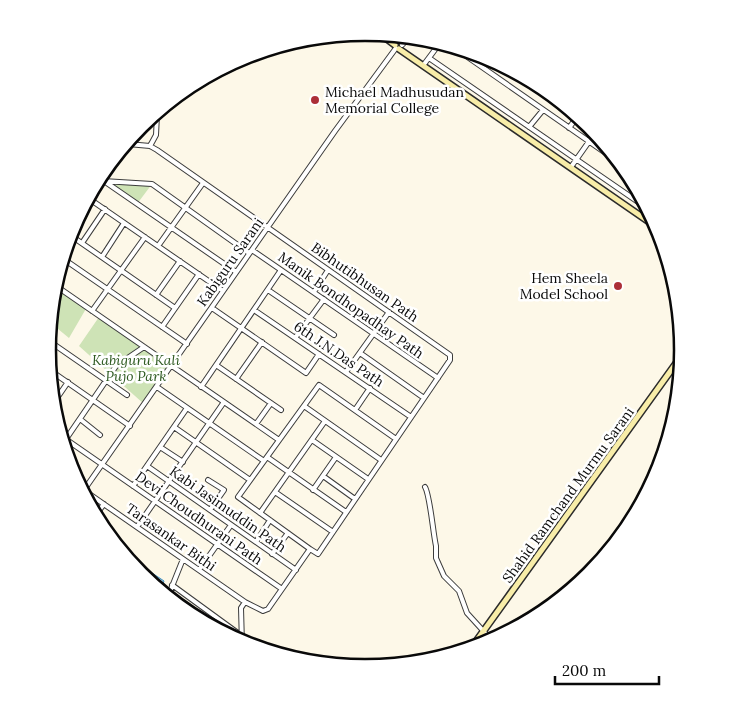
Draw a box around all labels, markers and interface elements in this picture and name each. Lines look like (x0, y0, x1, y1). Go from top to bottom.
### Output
place label: Michael Madhusudan Memorial College (325, 83, 465, 117)
marker: Michael Madhusudan Memorial College (309, 94, 321, 106)
street label: Kabiguru Sarani (193, 214, 267, 310)
street label: Bibhutibhusan Path (308, 238, 422, 326)
street label: Manik Bondhopadhay Path (275, 248, 427, 362)
place label: Hem Sheela Model School (520, 269, 608, 303)
marker: Hem Sheela Model School (612, 280, 624, 292)
street label: 6th J.N.Das Path (290, 317, 388, 391)
park label: Kabiguru Kali Pujo Park (92, 351, 180, 385)
street label: Shahid Ramchand Murmu Sarani (498, 404, 638, 586)
street label: Kabi Jasimuddin Path (166, 462, 290, 556)
street label: Devi Choudhurani Path (132, 467, 266, 569)
street label: Tarasankar Bithi (122, 499, 220, 575)
scale bar (555, 654, 659, 686)
text: 200 m (562, 661, 606, 680)

